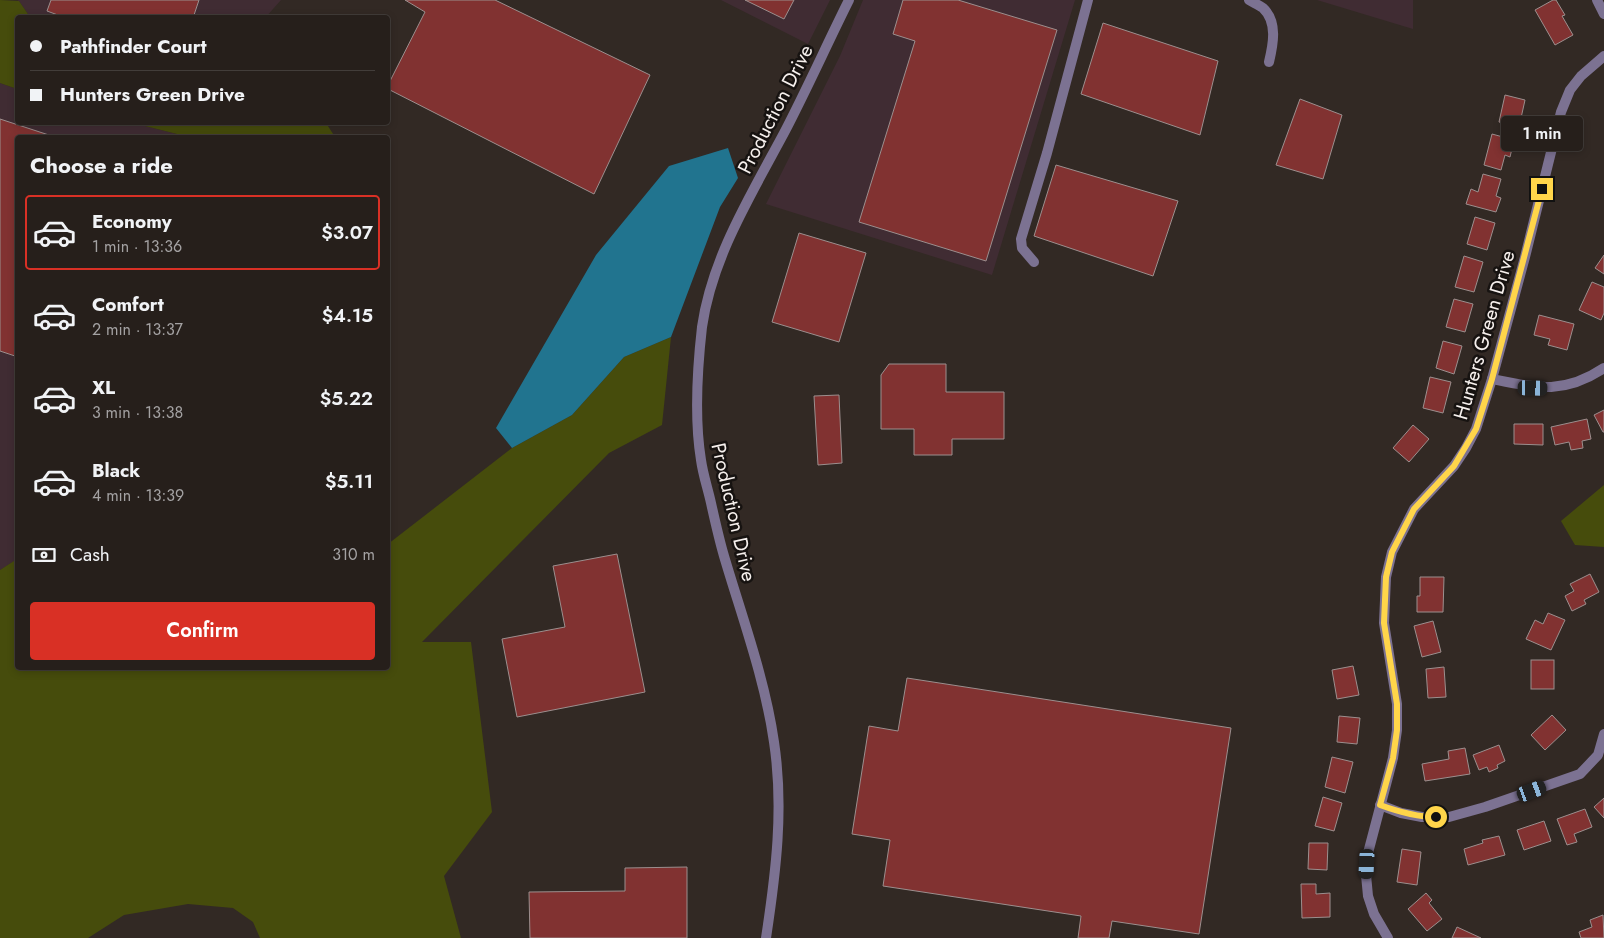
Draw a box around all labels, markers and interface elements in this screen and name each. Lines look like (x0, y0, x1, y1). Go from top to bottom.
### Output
text: Pathfinder Court (60, 33, 207, 60)
street label: Production Drive (730, 40, 820, 179)
text: Hunters Green Drive (60, 81, 245, 108)
callout: 1 min (1501, 116, 1583, 152)
text: 1 min (1523, 122, 1561, 145)
text: Choose a ride (30, 149, 173, 181)
route end (1531, 178, 1553, 200)
text: Economy (92, 208, 172, 235)
icon: car (32, 210, 77, 255)
text: $3.07 (321, 219, 373, 246)
text: 1 min · 13:36 (92, 235, 182, 258)
street label: Hunters Green Drive (1446, 247, 1523, 423)
text: Comfort (92, 291, 164, 318)
icon: car (32, 293, 77, 338)
text: $4.15 (322, 302, 373, 329)
text: 2 min · 13:37 (92, 318, 183, 341)
text: XL (92, 374, 115, 401)
icon: car (32, 376, 77, 421)
car (1517, 380, 1548, 396)
text: $5.22 (320, 385, 373, 412)
text: 3 min · 13:38 (92, 401, 183, 424)
street label: Production Drive (703, 440, 764, 584)
text: Black (92, 457, 140, 484)
icon: car (32, 459, 77, 504)
text: $5.11 (325, 468, 373, 495)
text: 4 min · 13:39 (92, 484, 184, 507)
icon: cash (30, 541, 58, 569)
text: Cash (70, 541, 110, 568)
text: 310 m (332, 543, 375, 566)
button: Confirm (30, 602, 375, 660)
car (1515, 779, 1548, 803)
route start (1425, 806, 1447, 828)
car (1358, 849, 1375, 879)

